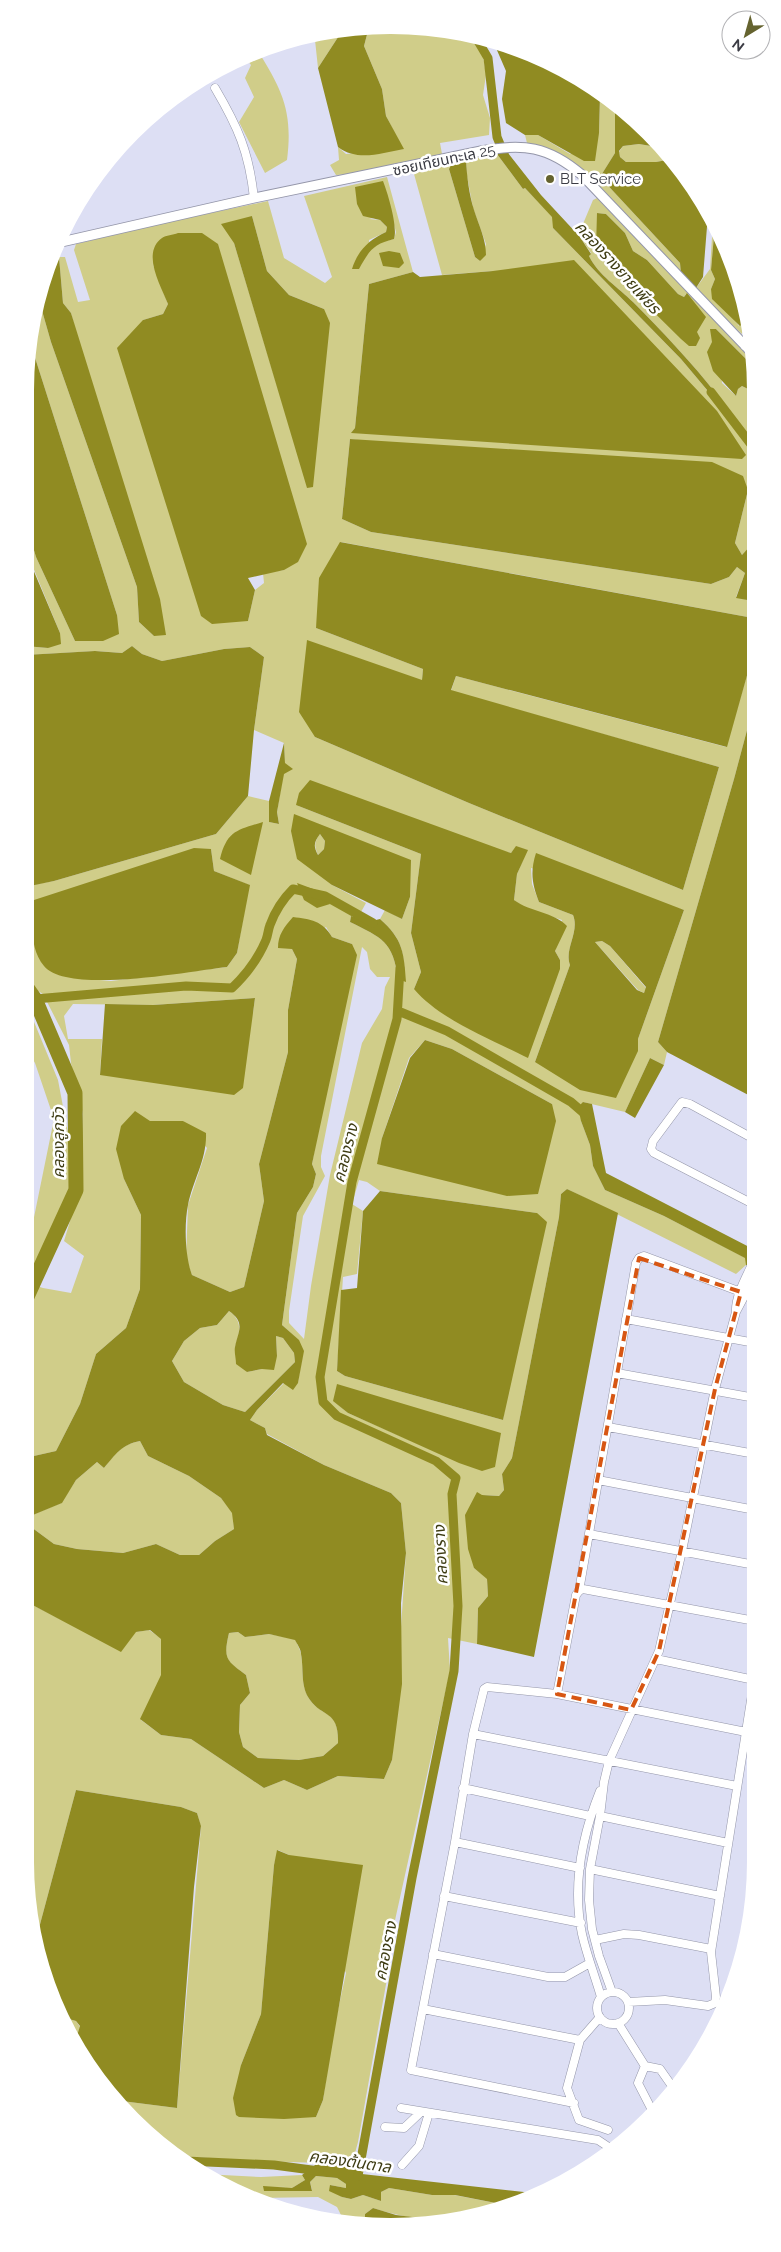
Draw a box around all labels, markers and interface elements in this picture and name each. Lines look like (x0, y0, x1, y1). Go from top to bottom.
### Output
north arrow (721, 10, 771, 60)
text: N (729, 36, 747, 55)
street label: ซอยเทียนทะเล 25 (391, 140, 497, 180)
place label: BLT Service (560, 170, 641, 188)
marker: BLT Service (544, 173, 556, 185)
water label: คลองรางยายเพียร (571, 217, 665, 318)
water label: คลองลูกวัว (49, 1106, 69, 1179)
water label: คลองราง (329, 1121, 362, 1184)
water label: คลองราง (429, 1523, 452, 1585)
water label: คลองราง (370, 1919, 401, 1982)
water label: คลองต้นตาล (308, 2146, 393, 2177)

